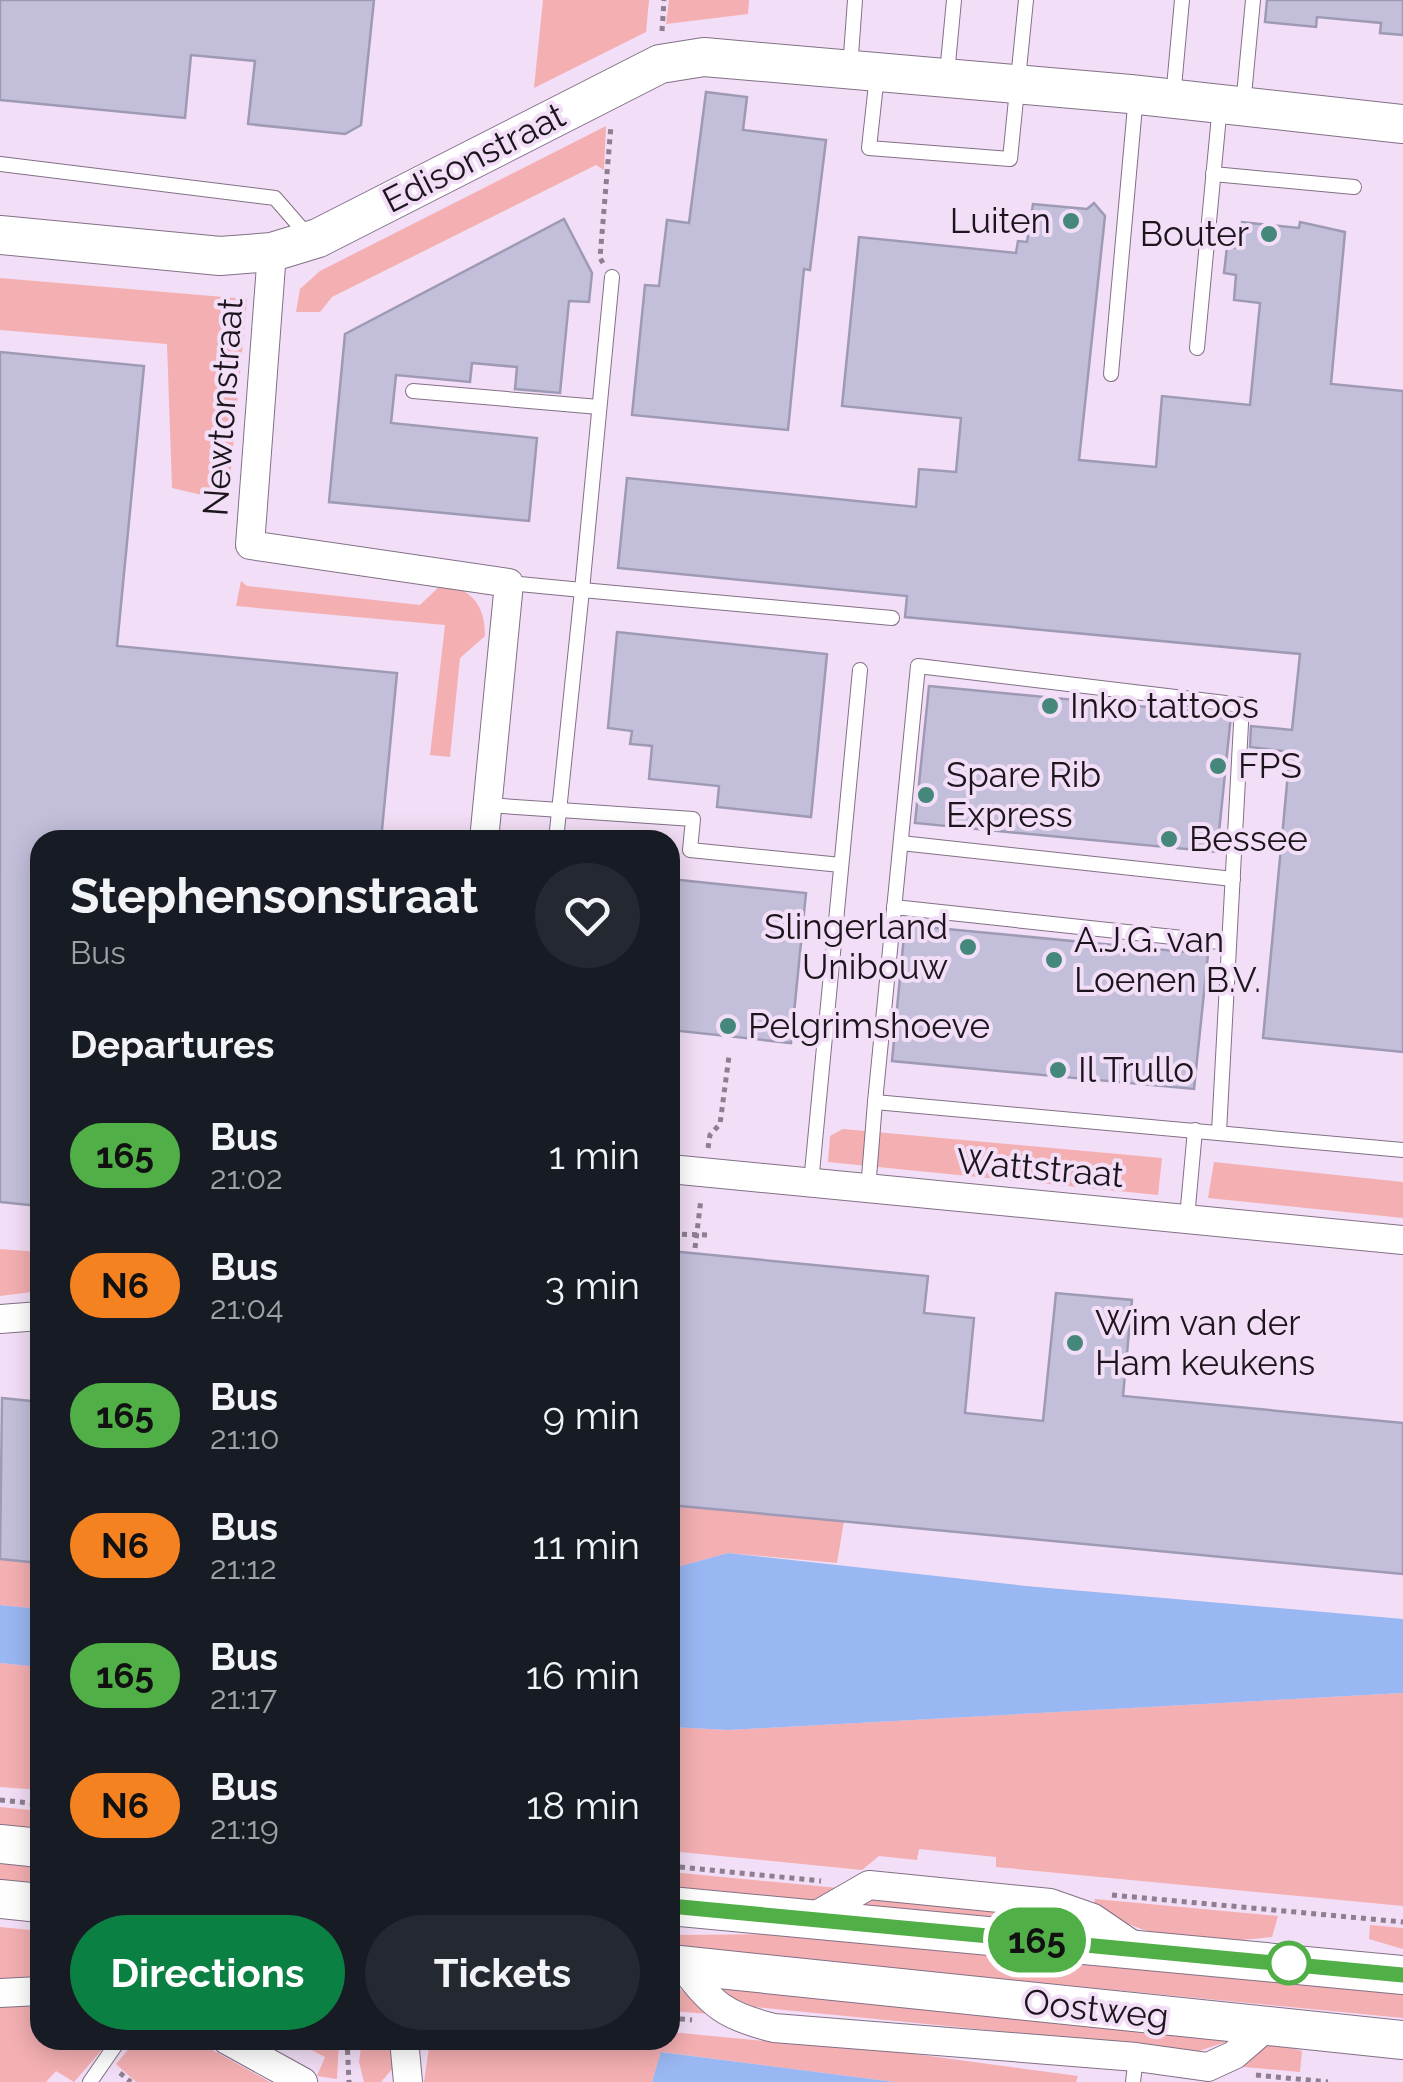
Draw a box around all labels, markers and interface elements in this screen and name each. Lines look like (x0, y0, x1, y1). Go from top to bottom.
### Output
street label: Edisonstraat (376, 94, 572, 221)
place label: Luiten (950, 200, 1051, 241)
marker: Luiten (1060, 210, 1082, 232)
place label: Bouter (1140, 213, 1249, 254)
marker: Bouter (1258, 223, 1280, 245)
street label: Newtonstraat (194, 296, 251, 517)
place label: Inko tattoos (1070, 685, 1259, 726)
marker: Inko tattoos (1039, 695, 1061, 717)
place label: FPS (1238, 745, 1302, 786)
place label: Spare Rib Express (946, 754, 1101, 835)
marker: FPS (1207, 755, 1229, 777)
marker: Spare Rib Express (915, 784, 937, 806)
place label: Bessee (1189, 818, 1308, 859)
marker: Bessee (1158, 828, 1180, 850)
button: heart (535, 863, 640, 968)
text: Stephensonstraat (70, 868, 478, 924)
place label: Slingerland Unibouw (764, 906, 948, 987)
place label: A.J.G. van Loenen B.V. (1074, 919, 1261, 1000)
text: Bus (70, 934, 126, 971)
marker: Slingerland Unibouw (957, 936, 979, 958)
marker: A.J.G. van Loenen B.V. (1043, 949, 1065, 971)
place label: Pelgrimshoeve (748, 1005, 990, 1046)
marker: Pelgrimshoeve (717, 1015, 739, 1037)
text: Departures (70, 1022, 275, 1067)
place label: Il Trullo (1078, 1049, 1194, 1090)
marker: Il Trullo (1047, 1059, 1069, 1081)
text: Bus (210, 1114, 278, 1159)
text: 1 min (549, 1133, 640, 1178)
text: 165 (96, 1135, 154, 1176)
street label: Wattstraat (955, 1140, 1126, 1195)
text: 21:02 (210, 1159, 283, 1196)
text: Bus (210, 1244, 278, 1289)
text: 3 min (545, 1263, 640, 1308)
text: N6 (101, 1265, 149, 1306)
text: 21:04 (210, 1289, 283, 1326)
place label: Wim van der Ham keukens (1095, 1302, 1315, 1383)
marker: Wim van der Ham keukens (1064, 1332, 1086, 1354)
text: Bus (210, 1374, 278, 1419)
text: 9 min (543, 1393, 640, 1438)
text: 165 (96, 1395, 154, 1436)
text: 21:10 (210, 1419, 280, 1456)
text: Bus (210, 1504, 278, 1549)
text: 11 min (532, 1523, 640, 1568)
text: N6 (101, 1525, 149, 1566)
text: 21:12 (210, 1549, 277, 1586)
text: Bus (210, 1634, 278, 1679)
text: 16 min (526, 1653, 640, 1698)
text: 165 (96, 1655, 154, 1696)
text: 21:17 (210, 1679, 277, 1716)
text: Bus (210, 1764, 278, 1809)
text: 18 min (526, 1783, 640, 1828)
text: N6 (101, 1785, 149, 1826)
text: 21:19 (210, 1809, 279, 1846)
line badge: 165 (980, 1908, 1094, 1972)
button: Directions (70, 1915, 345, 2030)
button: Tickets (365, 1915, 640, 2030)
text: 165 (1008, 1920, 1066, 1961)
unlabelled marker (1268, 1942, 1310, 1984)
street label: Oostweg (1021, 1980, 1171, 2037)

